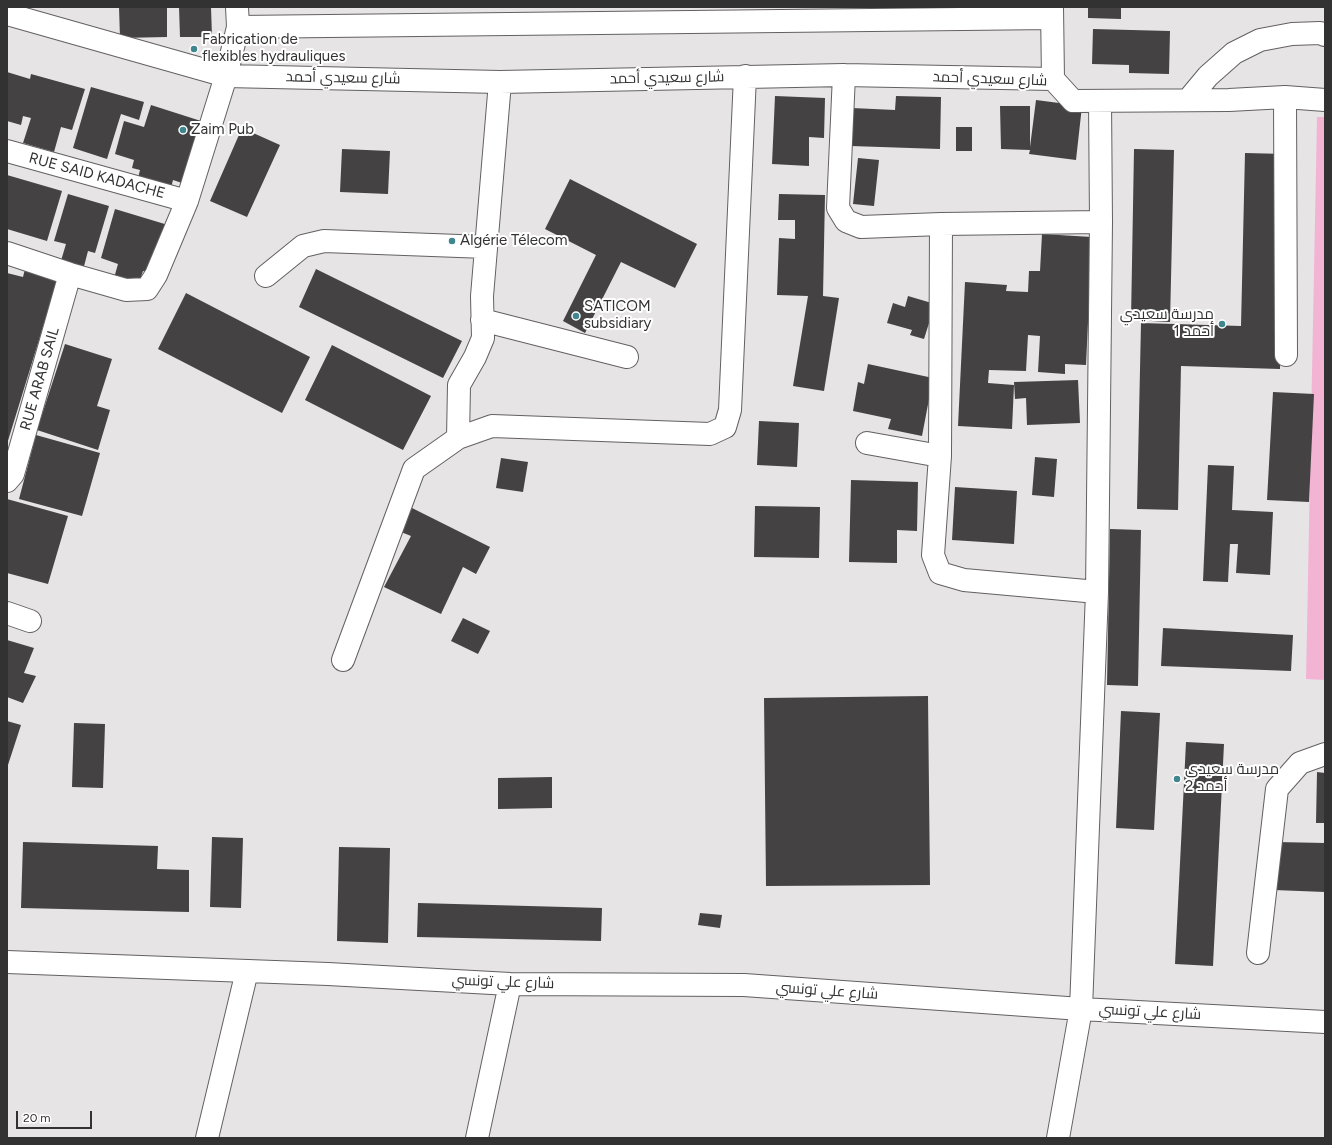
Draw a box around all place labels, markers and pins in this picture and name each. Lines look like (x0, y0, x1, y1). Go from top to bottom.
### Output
place label: Fabrication de flexibles hydrauliques (202, 31, 345, 66)
marker: Fabrication de flexibles hydrauliques (189, 44, 199, 54)
place label: Zaim Pub (191, 121, 254, 139)
marker: Zaim Pub (178, 125, 188, 135)
place label: Algérie Télecom (460, 232, 568, 250)
marker: Algérie Télecom (447, 236, 457, 246)
place label: SATICOM subsidiary (584, 298, 651, 333)
place label: مدرسة سعيدي أحمد 1 (1120, 306, 1214, 341)
marker: SATICOM subsidiary (571, 311, 581, 321)
marker: مدرسة سعيدي أحمد 1 (1217, 319, 1227, 329)
place label: مدرسة سعيدي أحمد 2 (1185, 761, 1279, 796)
marker: مدرسة سعيدي أحمد 2 (1172, 774, 1182, 784)

